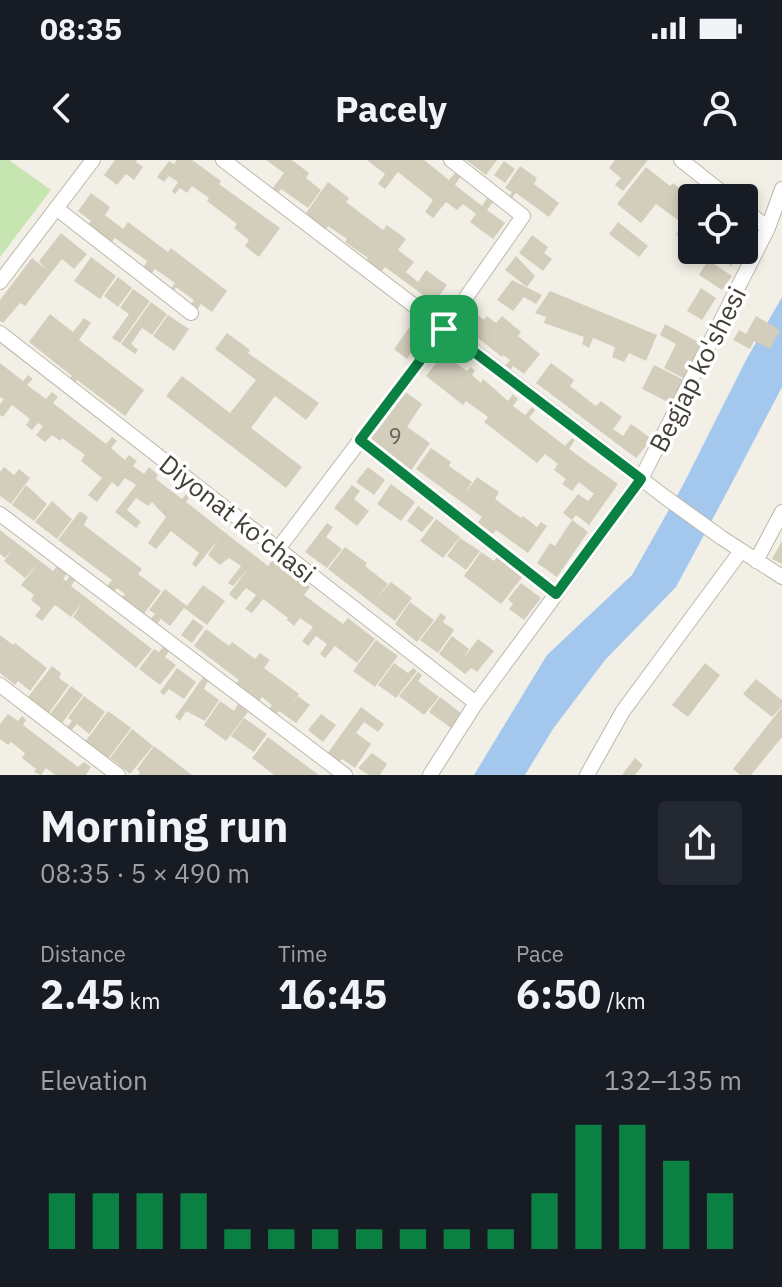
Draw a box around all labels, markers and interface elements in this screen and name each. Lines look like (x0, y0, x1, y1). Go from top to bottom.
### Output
text: 08:35 (40, 9, 122, 48)
text: Pacely (335, 85, 447, 132)
icon: back (40, 86, 84, 130)
icon: person (698, 86, 742, 130)
map controls (678, 184, 758, 264)
button: locate (678, 184, 758, 264)
street label: Begjap ko'shesi (641, 280, 753, 458)
pin (410, 295, 478, 363)
icon: arrive (422, 307, 466, 351)
house number: 9 (388, 421, 402, 450)
street label: Diyonat ko'chasi (153, 446, 323, 590)
text: Morning run (40, 797, 289, 854)
button: share (658, 801, 742, 885)
text: 08:35 · 5 × 490 m (40, 856, 250, 890)
text: Distance (40, 939, 126, 968)
text: Time (278, 939, 327, 968)
text: Pace (516, 939, 564, 968)
text: 2.45 (40, 968, 124, 1020)
text: 16:45 (278, 968, 387, 1020)
text: 6:50 (516, 968, 601, 1020)
text: km (124, 986, 160, 1015)
text: /km (601, 986, 646, 1015)
text: Elevation (40, 1063, 148, 1097)
text: 132–135 m (604, 1063, 742, 1097)

